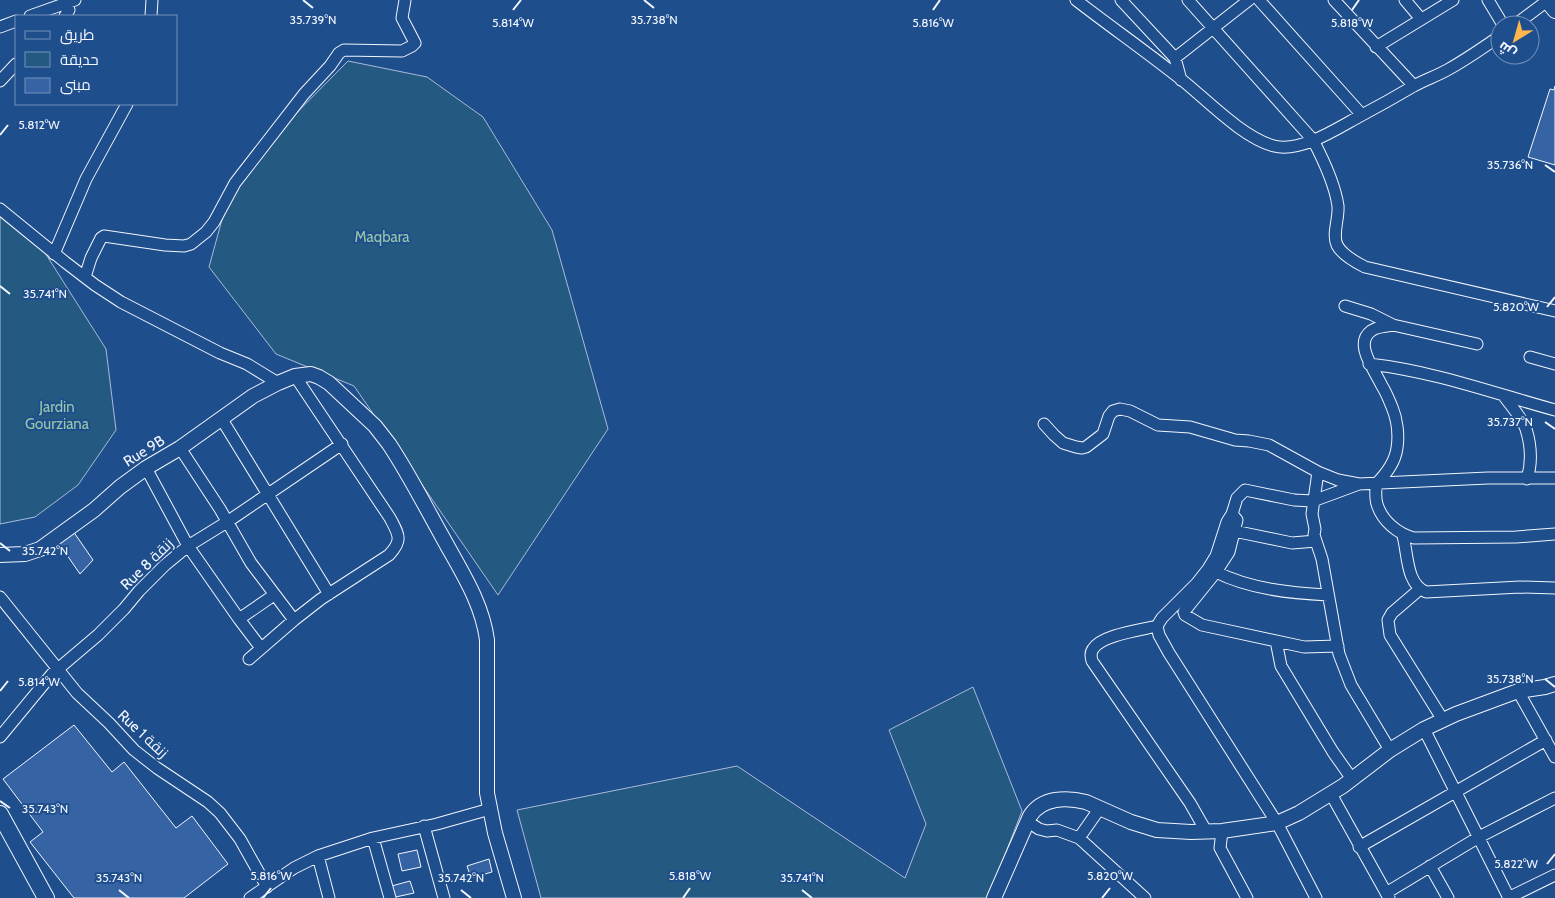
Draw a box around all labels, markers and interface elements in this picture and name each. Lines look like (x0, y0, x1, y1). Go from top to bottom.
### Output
text: 35.739°N (290, 12, 336, 27)
text: 35.738°N (630, 12, 678, 27)
legend (15, 15, 178, 105)
text: 5.814°W (492, 15, 535, 30)
text: 5.816°W (912, 15, 954, 30)
text: 5.818°W (1331, 15, 1374, 30)
north arrow (1490, 15, 1540, 65)
text: طريق (60, 26, 94, 45)
text: ش (1495, 38, 1520, 63)
text: حديقة (60, 51, 99, 69)
text: مبنى (60, 76, 91, 95)
text: 5.812°W (18, 117, 60, 132)
text: 35.736°N (1487, 157, 1533, 172)
park label: Maqbara (354, 228, 410, 246)
text: 35.741°N (23, 286, 67, 301)
text: 5.820°W (1493, 299, 1540, 314)
park label: Jardin Gourziana (25, 398, 90, 433)
text: 35.737°N (1487, 414, 1533, 429)
street label: Rue 9B (120, 431, 168, 471)
street label: Rue 8 زنقة (117, 534, 177, 594)
text: 35.742°N (22, 543, 68, 558)
text: 35.738°N (1486, 671, 1534, 686)
text: 5.814°W (18, 674, 61, 689)
street label: Rue 1 زنقة (114, 706, 172, 762)
text: 35.743°N (22, 801, 68, 816)
text: 5.822°W (1494, 856, 1538, 871)
text: 5.816°W (250, 868, 292, 883)
text: 5.818°W (669, 868, 712, 883)
text: 5.820°W (1087, 868, 1134, 883)
text: 35.743°N (96, 870, 142, 885)
text: 35.742°N (438, 870, 484, 885)
text: 35.741°N (780, 870, 824, 885)

